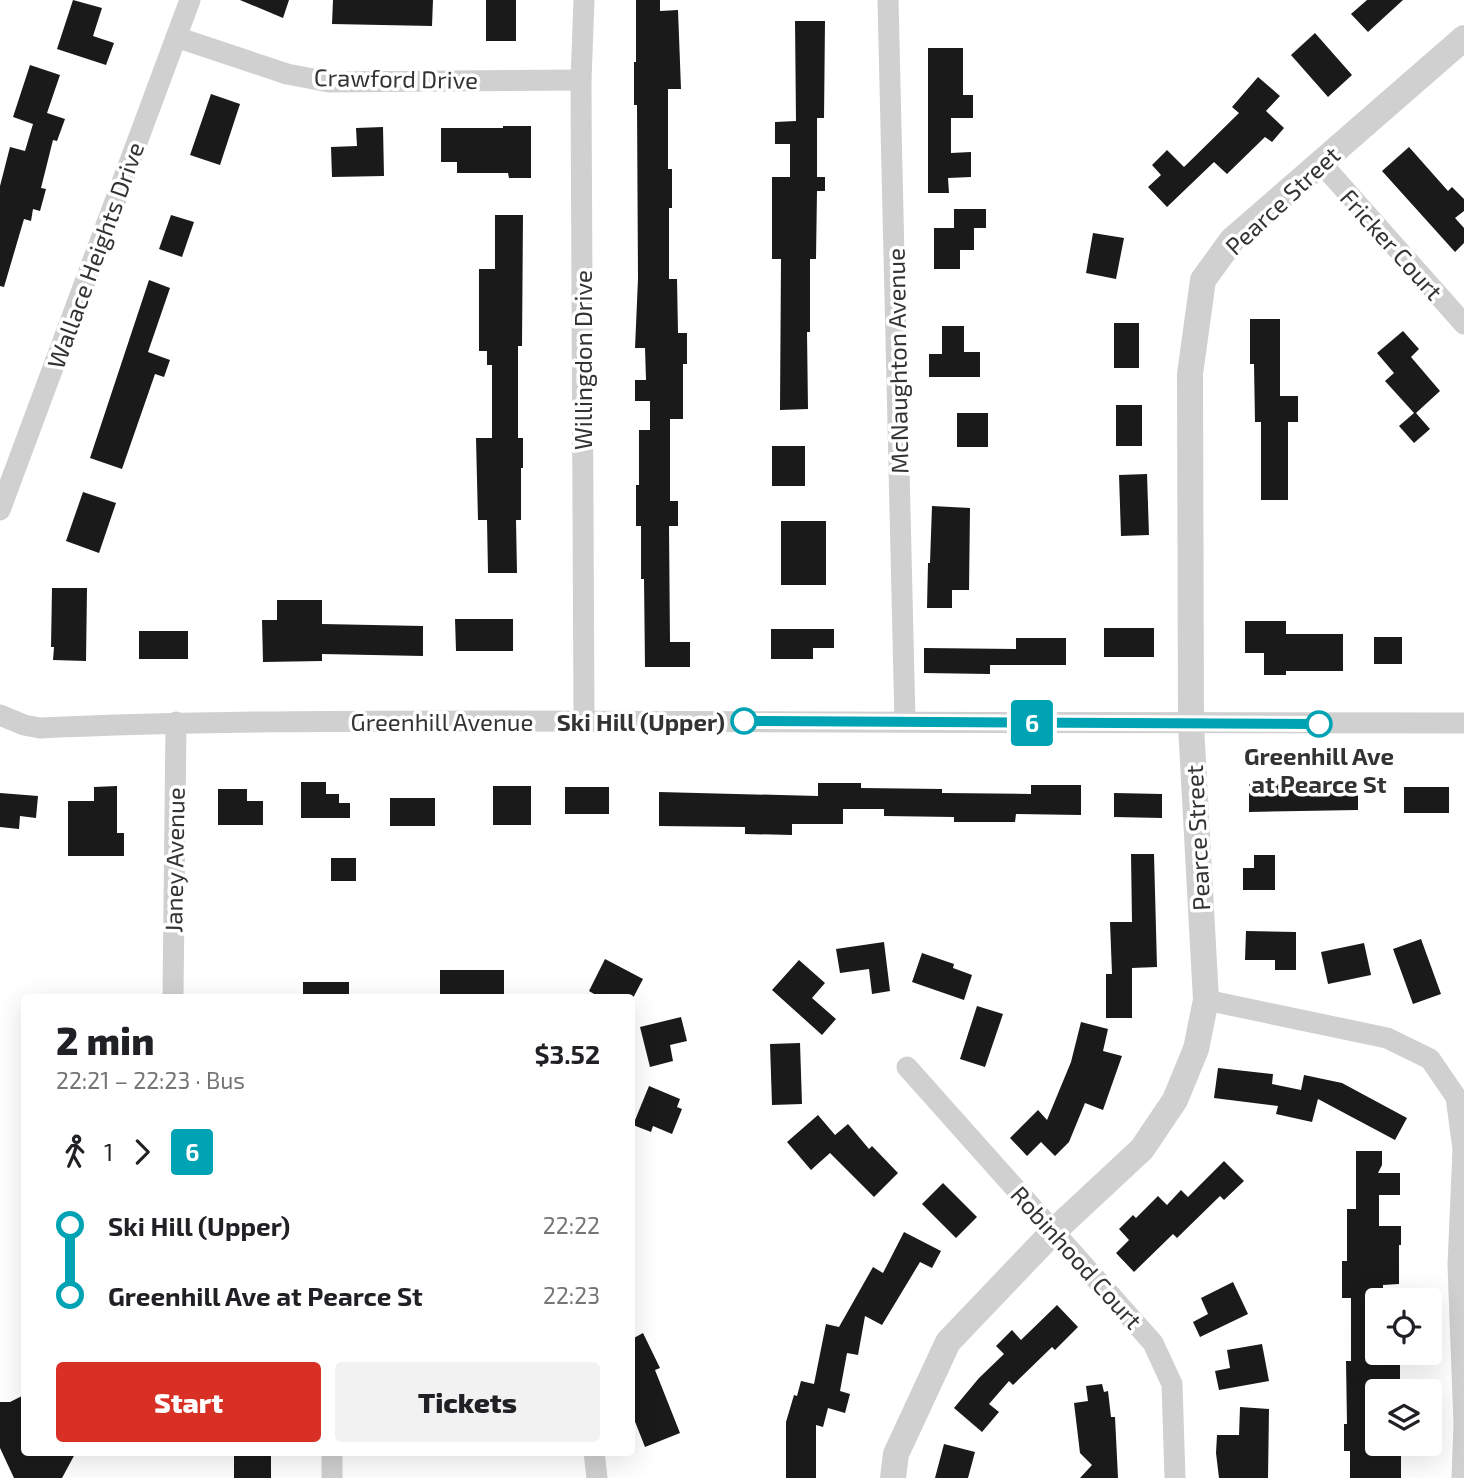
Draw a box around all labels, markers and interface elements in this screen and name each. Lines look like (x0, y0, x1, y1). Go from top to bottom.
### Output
street label: Crawford Drive (314, 62, 478, 94)
street label: Wallace Heights Drive (41, 138, 149, 372)
street label: Pearce Street (1219, 140, 1345, 260)
street label: Fricker Court (1335, 183, 1449, 305)
street label: McNaughton Avenue (881, 248, 913, 474)
street label: Willingdon Drive (568, 270, 597, 450)
line badge: 6 (1009, 700, 1055, 746)
street label: Greenhill Avenue (351, 707, 533, 736)
place label: Ski Hill (Upper) (557, 707, 725, 736)
marker: Ski Hill (Upper) (731, 708, 757, 734)
text: 6 (1025, 708, 1039, 737)
marker: Greenhill Ave at Pearce St (1306, 711, 1332, 737)
place label: Greenhill Ave at Pearce St (1244, 741, 1394, 798)
street label: Pearce Street (1179, 764, 1215, 912)
street label: Janey Avenue (158, 787, 190, 933)
text: 2 min (56, 1017, 154, 1063)
text: $3.52 (534, 1038, 600, 1069)
text: 22:21 – 22:23 · Bus (56, 1066, 245, 1094)
icon: walk (56, 1133, 94, 1171)
icon: forward (123, 1133, 161, 1171)
text: 6 (185, 1137, 199, 1166)
text: 1 (104, 1138, 113, 1166)
street label: Robinhood Court (1005, 1180, 1149, 1334)
text: Ski Hill (Upper) (108, 1210, 290, 1241)
text: 22:22 (543, 1211, 600, 1239)
text: Greenhill Ave at Pearce St (108, 1280, 423, 1311)
text: 22:23 (543, 1281, 600, 1309)
map controls (1365, 1288, 1442, 1456)
button: locate (1365, 1288, 1442, 1365)
button: Start (56, 1362, 321, 1442)
button: Tickets (335, 1362, 600, 1442)
button: layers (1365, 1379, 1442, 1456)

